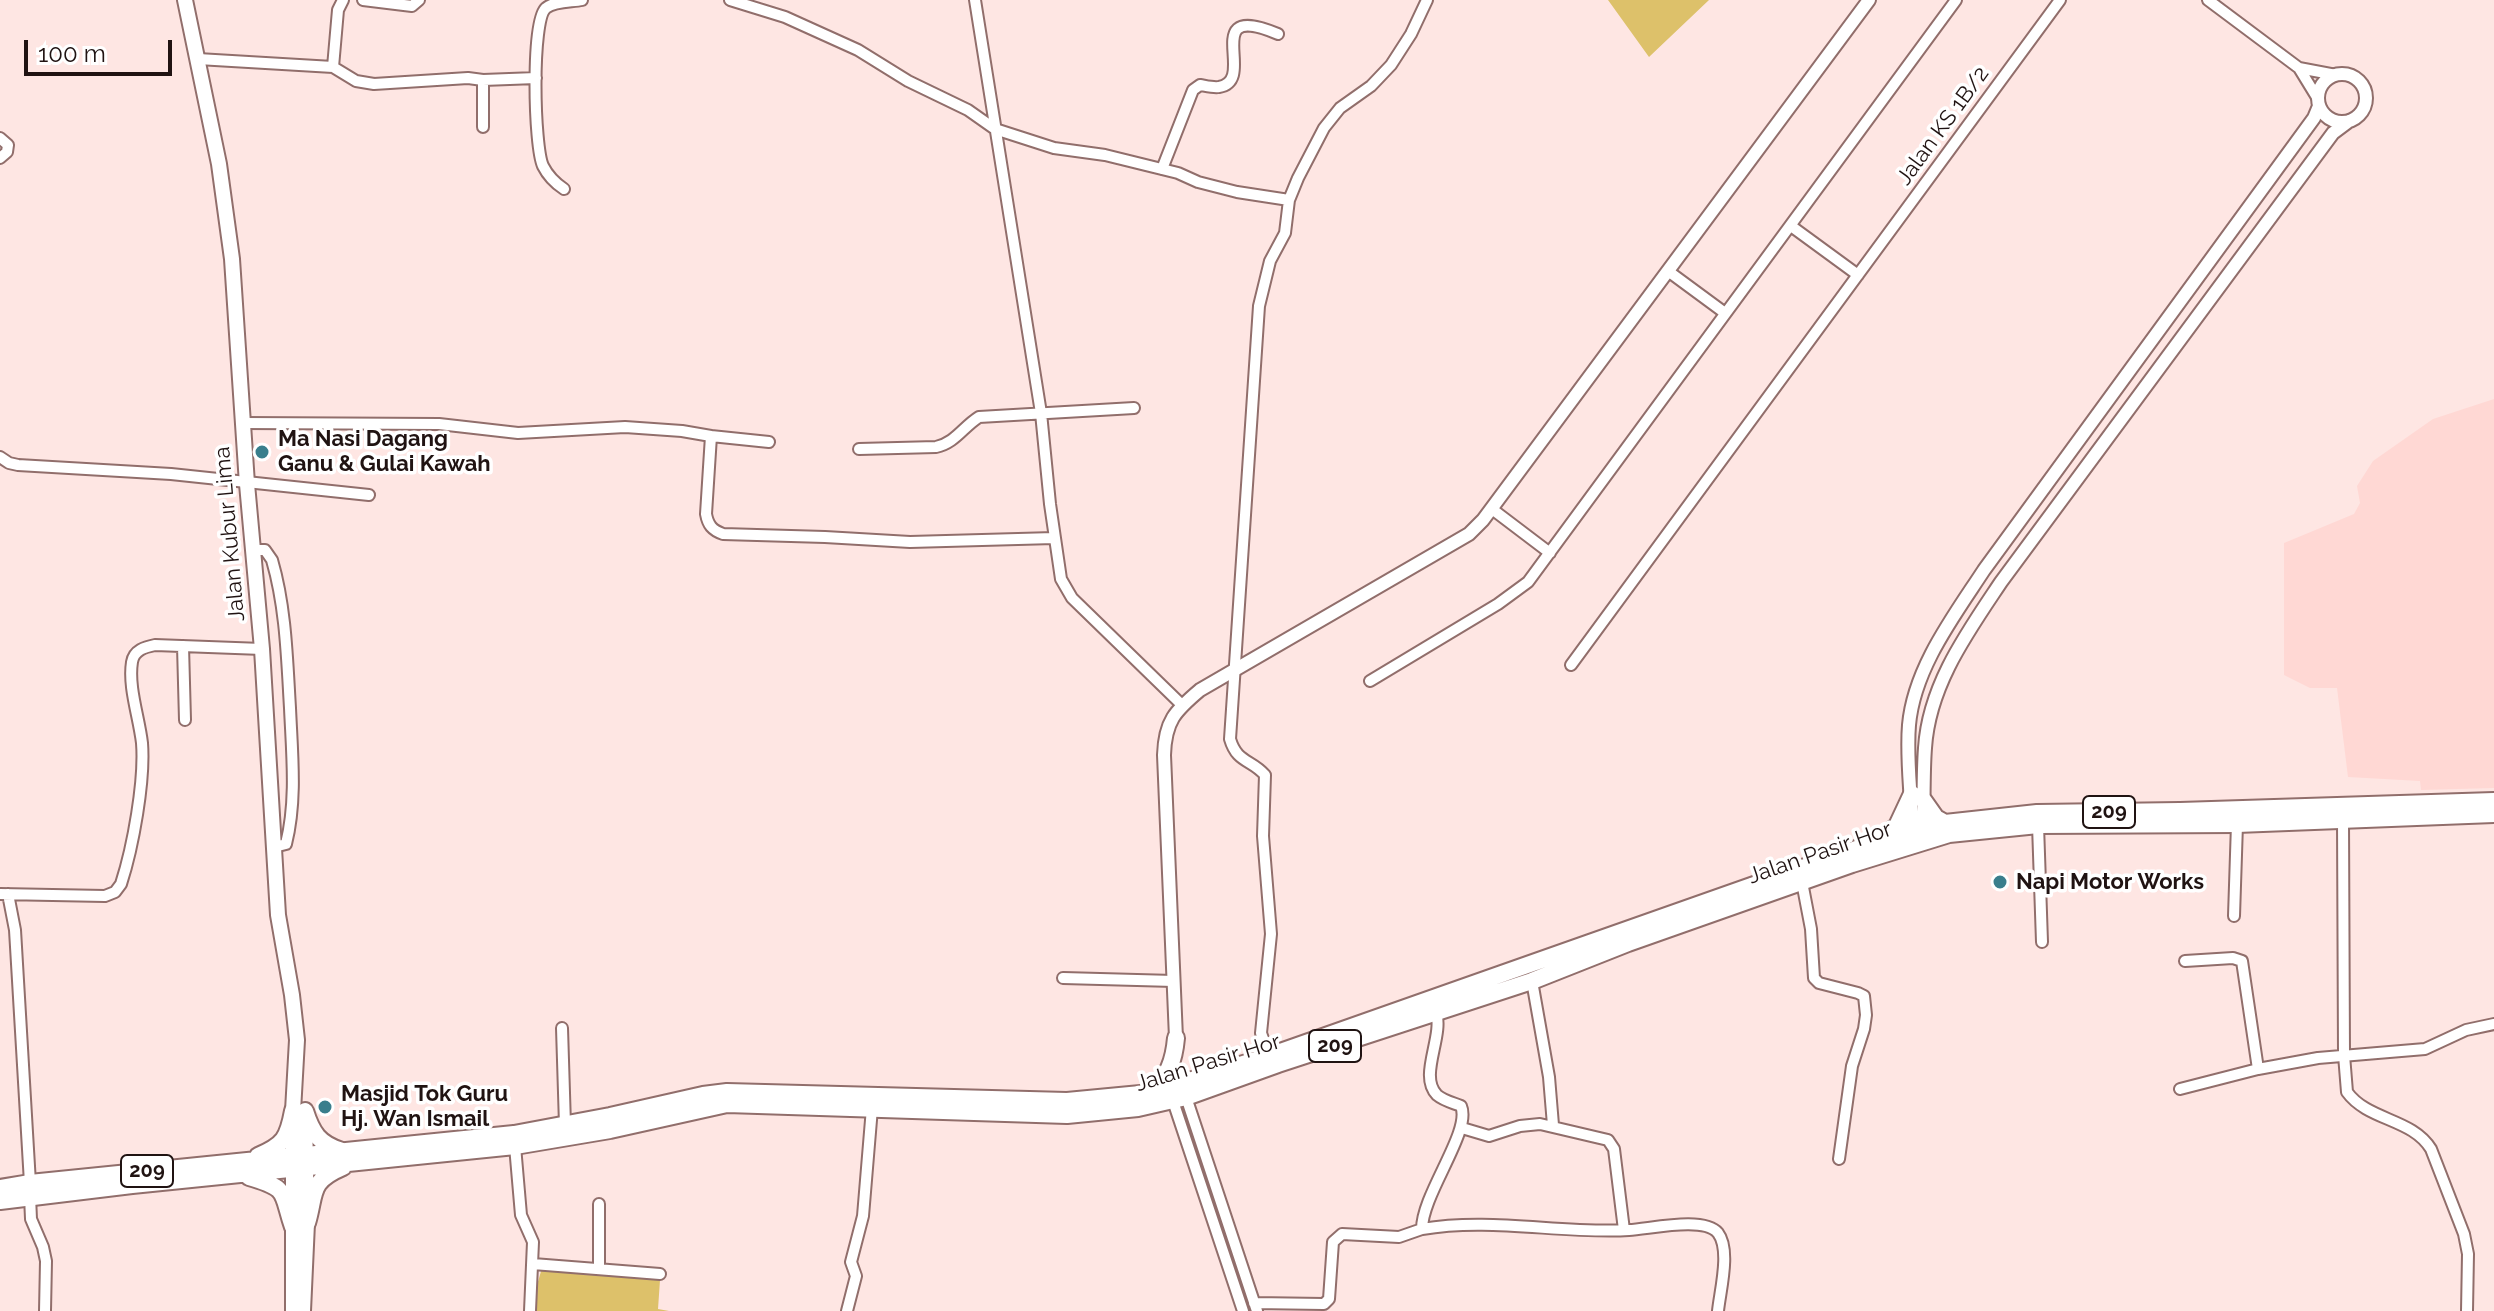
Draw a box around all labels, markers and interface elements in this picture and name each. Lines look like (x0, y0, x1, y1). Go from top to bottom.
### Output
scale bar (28, 24, 176, 74)
text: 100 m (38, 39, 106, 68)
street label: Jalan KS 1B/2 (1891, 62, 1995, 190)
place label: Ma Nasi Dagang Ganu & Gulai Kawah (278, 426, 491, 478)
marker: Ma Nasi Dagang Ganu & Gulai Kawah (253, 443, 271, 461)
street label: Jalan Kubur Lima (209, 445, 251, 623)
road number: 209 (2083, 796, 2135, 828)
street label: Jalan Pasir Hor (1745, 816, 1895, 890)
place label: Napi Motor Works (2016, 869, 2204, 895)
marker: Napi Motor Works (1991, 873, 2009, 891)
street label: Jalan Pasir Hor (1132, 1028, 1284, 1098)
road number: 209 (1309, 1030, 1361, 1062)
place label: Masjid Tok Guru Hj. Wan Ismail (341, 1081, 508, 1132)
marker: Masjid Tok Guru Hj. Wan Ismail (316, 1098, 334, 1116)
road number: 209 (121, 1155, 173, 1187)

